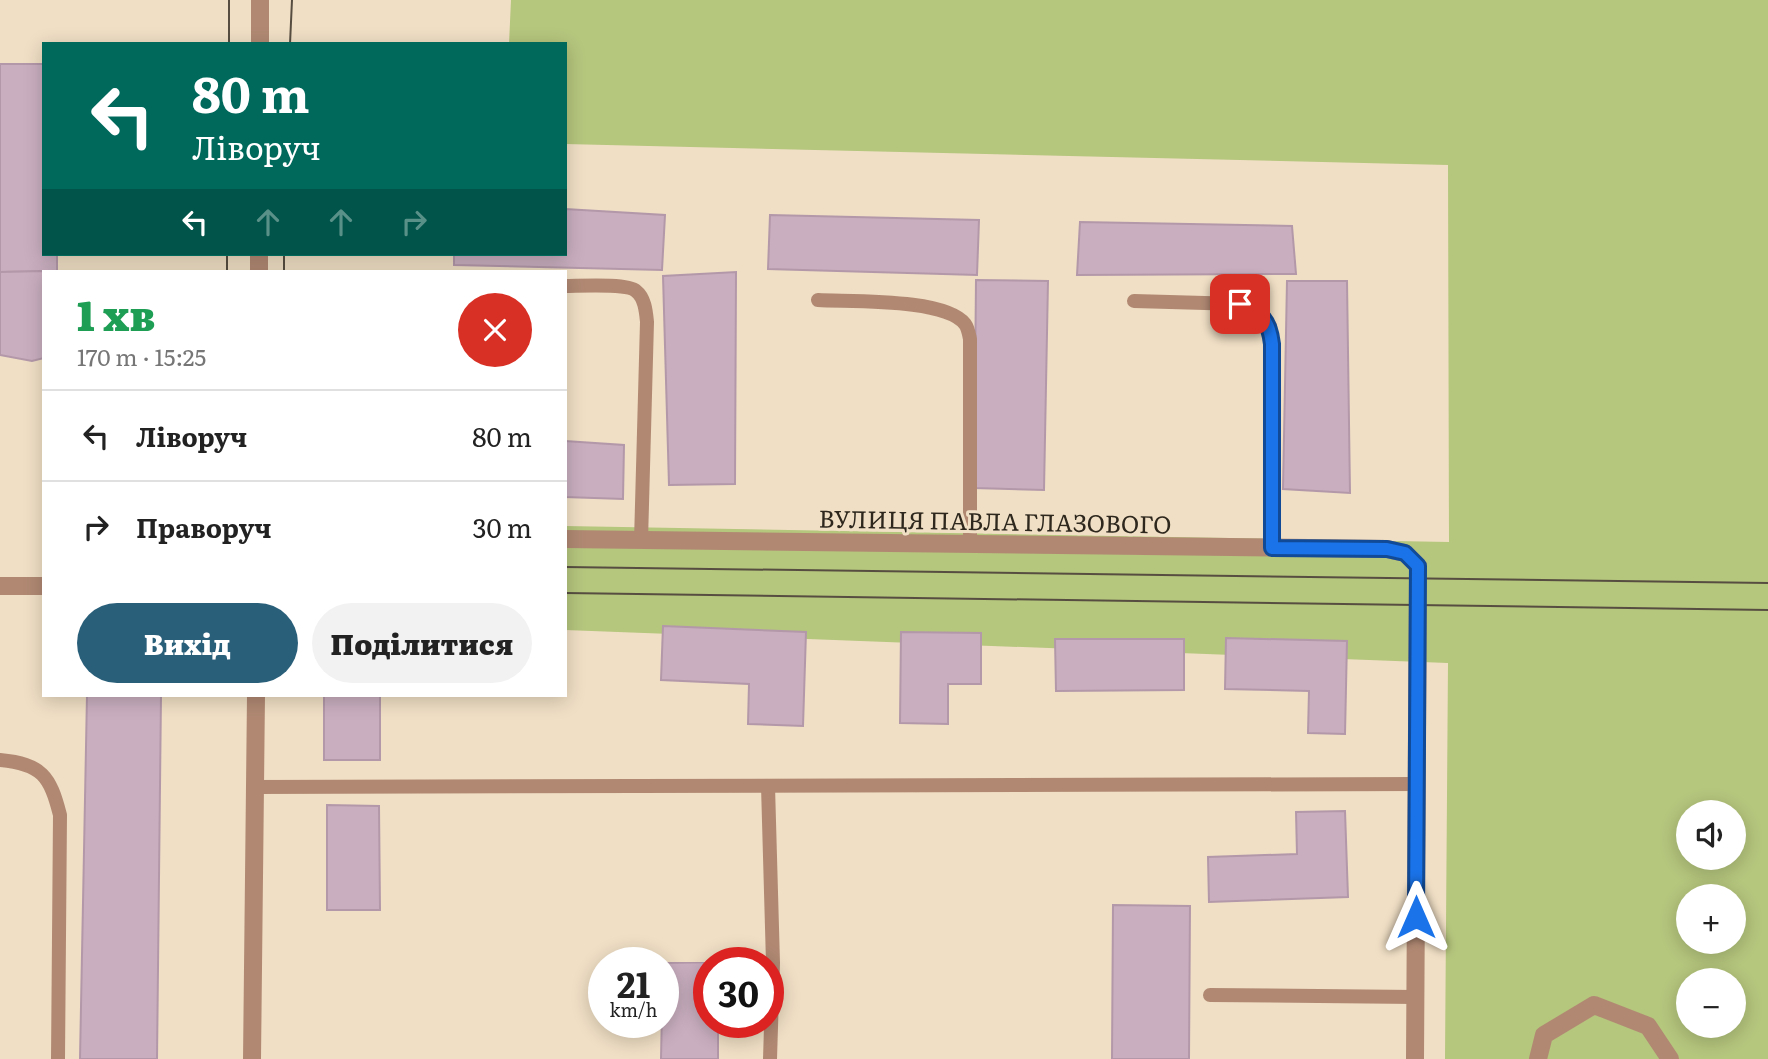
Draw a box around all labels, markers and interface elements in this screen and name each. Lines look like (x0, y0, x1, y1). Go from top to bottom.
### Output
text: 80 m (192, 55, 310, 128)
icon: left (77, 70, 168, 161)
text: Ліворуч (192, 122, 321, 170)
icon: left (176, 203, 214, 241)
icon: ahead (249, 203, 287, 241)
icon: ahead (322, 203, 360, 241)
icon: right (395, 203, 433, 241)
pin (1210, 274, 1270, 334)
text: 1 хв (77, 282, 155, 344)
icon: arrive (1221, 285, 1259, 323)
button: close (458, 293, 532, 367)
text: 170 m · 15:25 (77, 339, 206, 373)
text: Ліворуч (136, 416, 247, 455)
text: 80 m (472, 416, 532, 455)
icon: left (77, 417, 115, 455)
street label: ВУЛИЦЯ ПАВЛА ГЛАЗОВОГО (818, 499, 1172, 541)
text: Праворуч (136, 507, 272, 546)
text: 30 m (472, 507, 532, 546)
icon: right (77, 508, 115, 546)
button: Вихід (77, 603, 298, 683)
button: Поділитися (312, 603, 532, 683)
map controls (1676, 800, 1746, 1038)
button: sound (1676, 800, 1746, 870)
position arrow (1379, 880, 1453, 954)
button: + (1676, 884, 1746, 954)
speed limit sign: 30 (693, 947, 784, 1038)
text: 21 (617, 957, 650, 1009)
button: − (1676, 968, 1746, 1038)
text: km/h (610, 996, 657, 1023)

